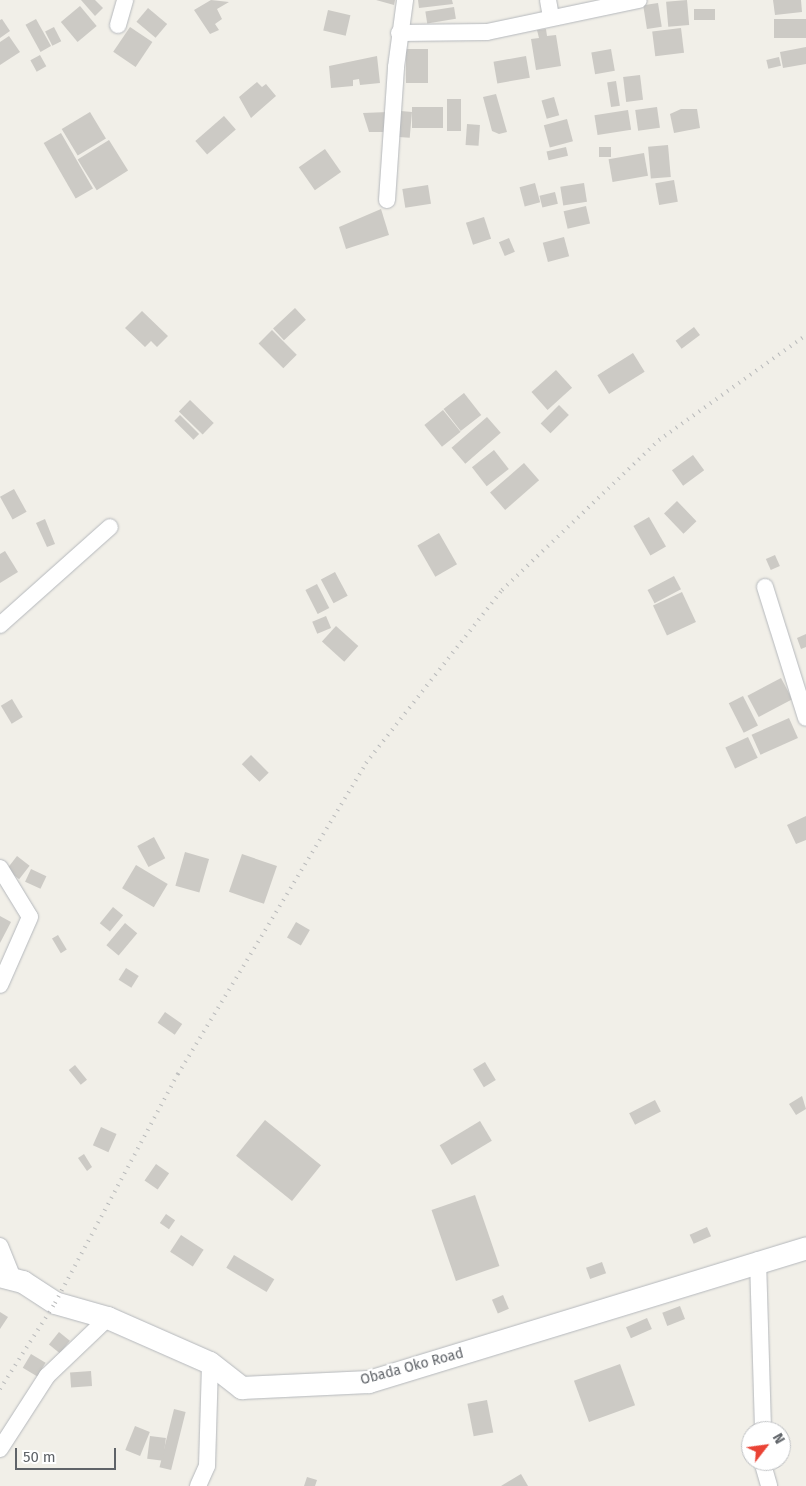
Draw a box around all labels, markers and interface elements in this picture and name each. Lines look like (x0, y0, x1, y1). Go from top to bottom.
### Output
street label: Obada Oko Road (359, 1345, 465, 1389)
north arrow (741, 1421, 791, 1471)
text: N (769, 1430, 788, 1447)
scale bar (18, 1438, 119, 1470)
text: 50 m (23, 1448, 56, 1466)

